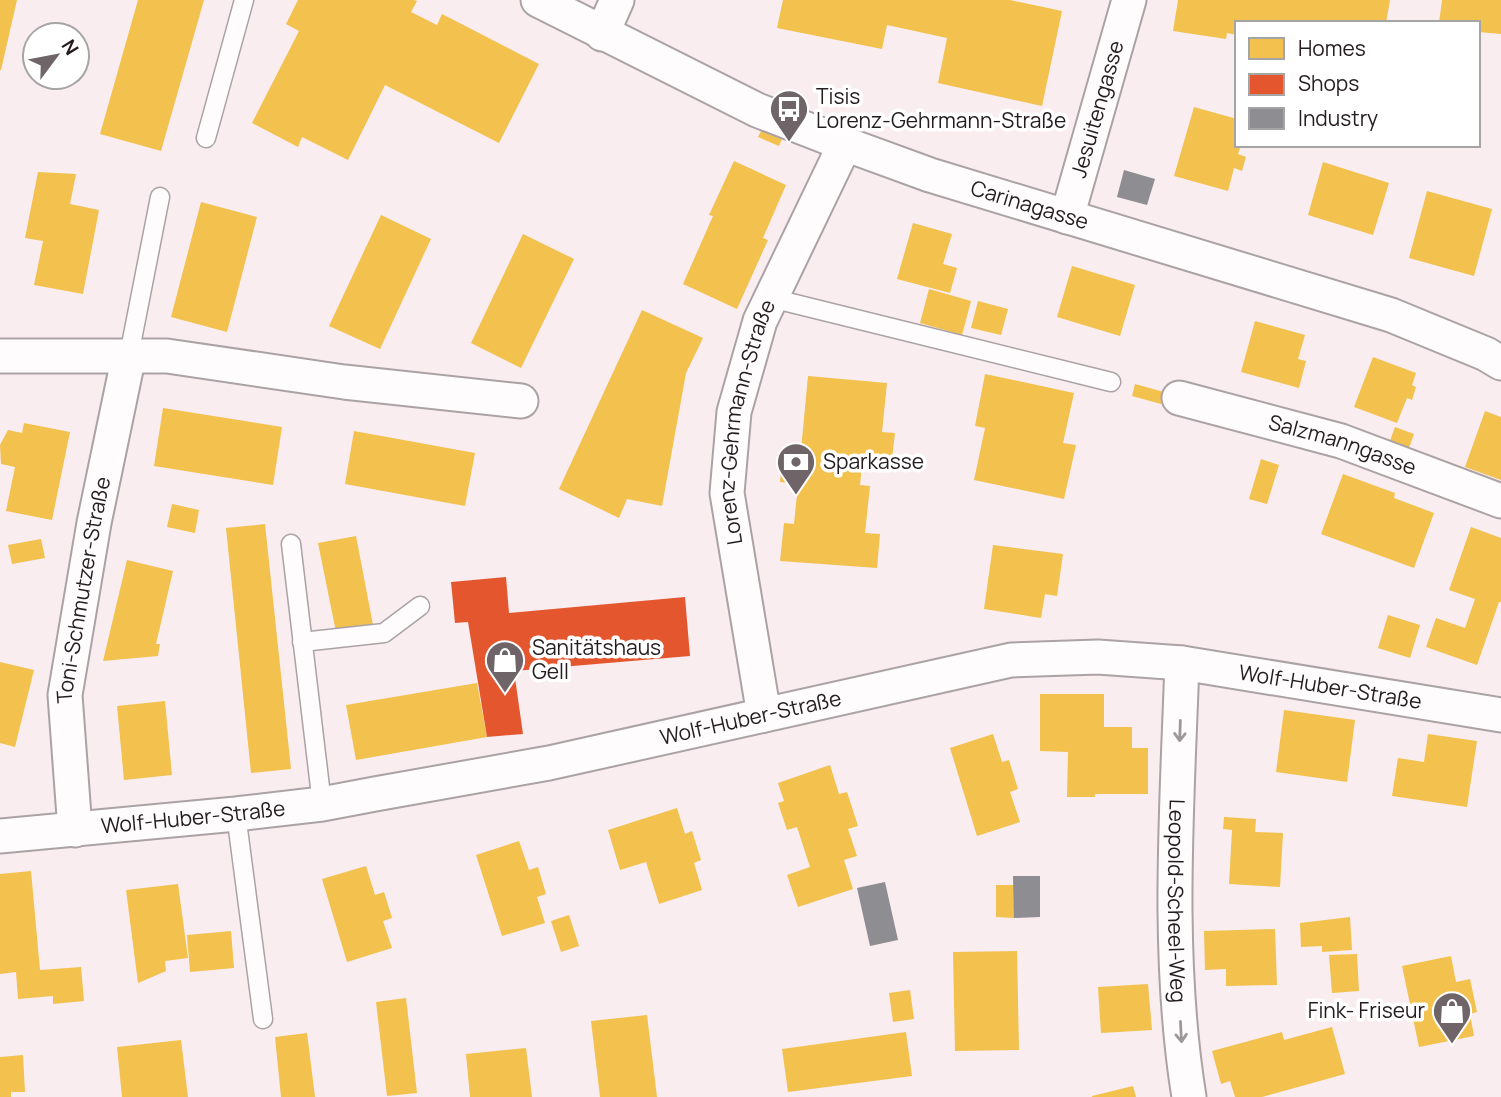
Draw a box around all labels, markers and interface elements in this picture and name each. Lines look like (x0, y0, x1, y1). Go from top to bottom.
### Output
north arrow (21, 21, 91, 91)
legend (1235, 21, 1480, 147)
text: N (56, 34, 85, 60)
text: Homes (1298, 34, 1366, 62)
street label: Jesuitengasse (1064, 37, 1130, 181)
text: Shops (1298, 69, 1359, 97)
place label: Tisis Lorenz-Gehrmann-Straße (816, 82, 1066, 134)
bus stop icon: Tisis Lorenz-Gehrmann-Straße (768, 88, 810, 143)
text: Industry (1298, 104, 1378, 132)
street label: Carinagasse (968, 173, 1092, 235)
street label: Lorenz-Gehrmann-Straße (712, 294, 781, 547)
street label: Salzmanngasse (1266, 407, 1420, 481)
bank icon: Sparkasse (775, 441, 817, 496)
place label: Sparkasse (823, 447, 924, 475)
street label: Toni-Schmutzer-Straße (50, 474, 116, 704)
place label: Sanitätshaus Gell (532, 633, 661, 685)
shop icon: Sanitätshaus Gell (484, 639, 526, 694)
street label: Wolf-Huber-Straße (1237, 657, 1424, 715)
street label: Wolf-Huber-Straße (657, 683, 844, 751)
one-way arrow (1173, 720, 1186, 743)
street label: Wolf-Huber-Straße (100, 793, 287, 840)
street label: Leopold-Scheel-Weg (1162, 798, 1193, 1004)
shop icon: Fink- Friseur (1431, 990, 1473, 1045)
place label: Fink- Friseur (1308, 996, 1425, 1024)
one-way arrow (1175, 1020, 1188, 1043)

